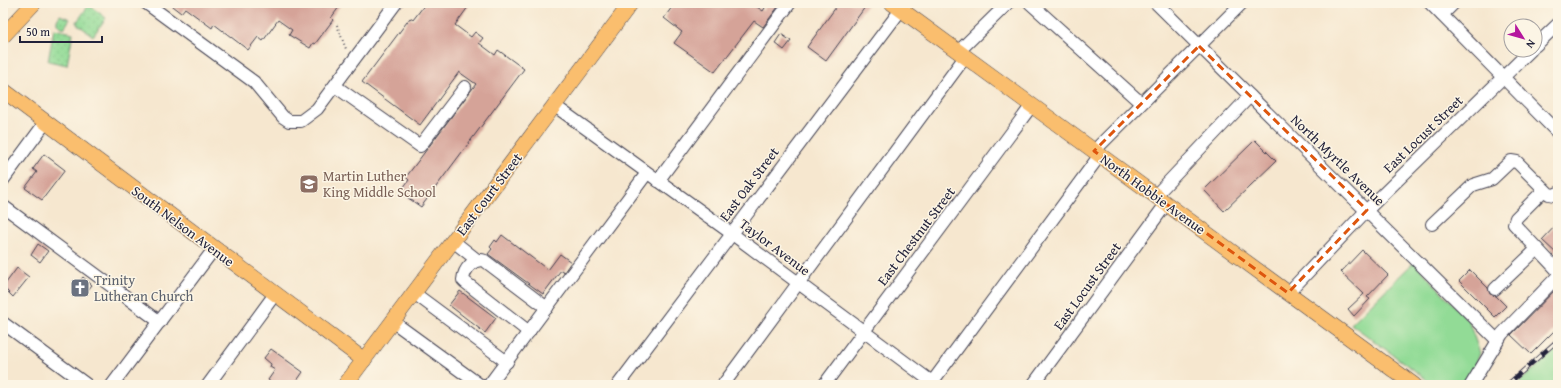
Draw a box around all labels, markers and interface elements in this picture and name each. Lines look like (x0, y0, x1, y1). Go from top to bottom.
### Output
scale bar (20, 18, 102, 44)
north arrow (1503, 18, 1543, 58)
text: 50 m (26, 23, 50, 40)
text: N (1522, 36, 1540, 52)
street label: East Locust Street (1379, 91, 1467, 177)
street label: North Myrtle Avenue (1287, 110, 1390, 210)
street label: East Oak Street (715, 143, 784, 225)
street label: East Court Street (451, 148, 527, 239)
street label: North Hobbie Avenue (1096, 149, 1210, 239)
place label: Martin Luther King Middle School (323, 166, 436, 202)
school or university icon: Martin Luther King Middle School (298, 173, 320, 195)
street label: South Nelson Avenue (128, 181, 239, 271)
street label: East Chestnut Street (872, 183, 960, 289)
street label: Taylor Avenue (736, 214, 815, 280)
street label: East Locust Street (1048, 238, 1126, 334)
place label: Trinity Lutheran Church (94, 270, 194, 306)
church icon: Trinity Lutheran Church (69, 277, 91, 299)

